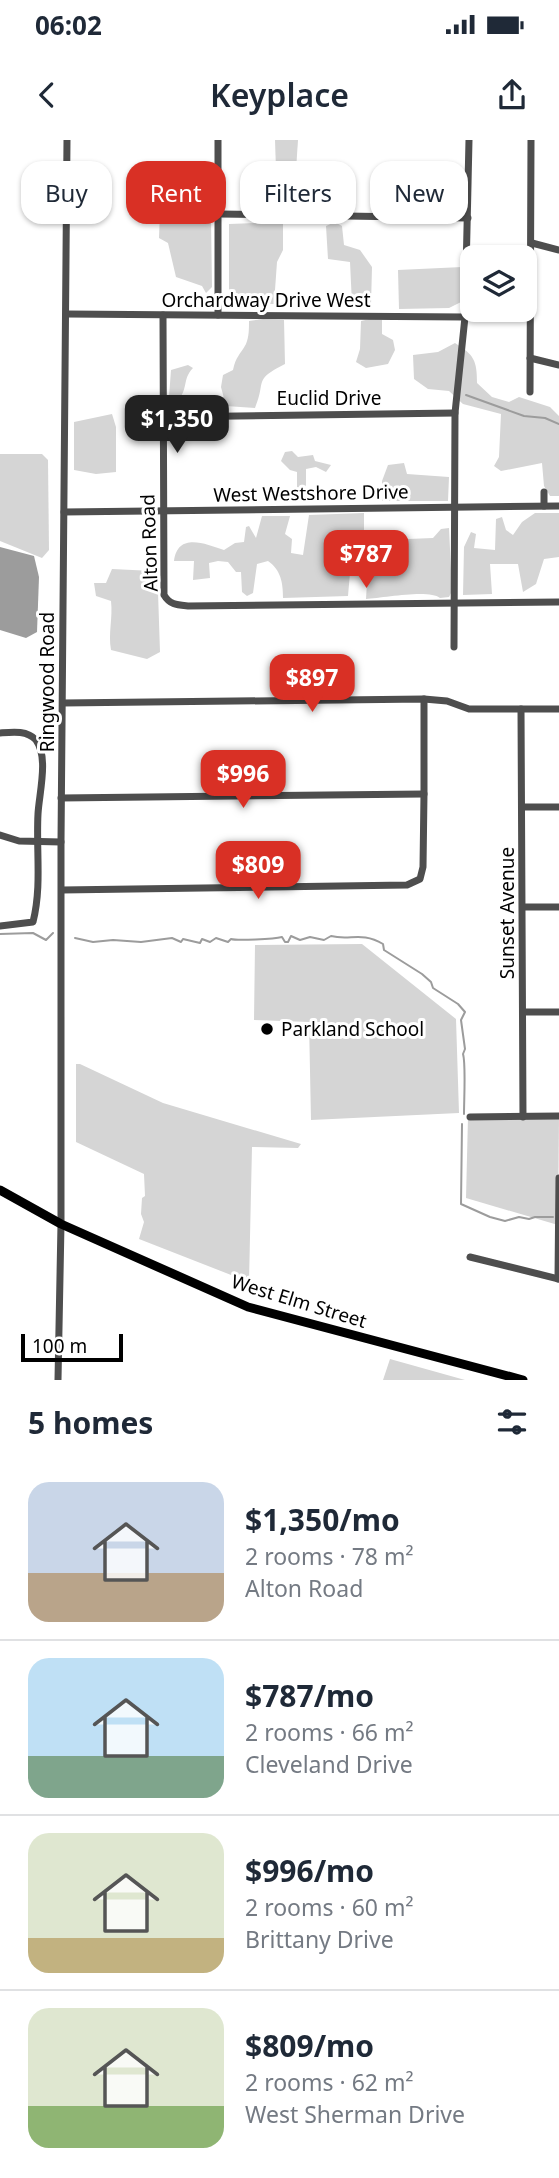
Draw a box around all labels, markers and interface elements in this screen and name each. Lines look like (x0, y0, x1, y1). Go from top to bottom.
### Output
text: 06:02 (35, 7, 102, 43)
text: Keyplace (210, 73, 349, 116)
icon: back (28, 76, 66, 114)
icon: share (493, 76, 531, 114)
chip: Buy (21, 161, 112, 224)
chip: Rent (126, 161, 226, 224)
chip: Filters (240, 161, 356, 224)
chip: New (370, 161, 468, 224)
map controls (460, 245, 537, 322)
button: layers (460, 245, 537, 322)
street label: Orchardway Drive West (161, 287, 371, 313)
street label: Euclid Drive (277, 385, 381, 411)
pin: $1,350 (120, 396, 234, 455)
text: $1,350 (141, 402, 213, 434)
street label: West Westshore Drive (213, 478, 409, 508)
street label: Alton Road (134, 494, 164, 592)
pin: $787 (325, 531, 407, 590)
text: $787 (340, 537, 392, 569)
street label: Ringwood Road (34, 612, 60, 752)
pin: $897 (271, 654, 353, 714)
text: $897 (286, 661, 338, 693)
pin: $996 (202, 750, 284, 810)
text: $996 (217, 757, 269, 789)
pin: $809 (217, 842, 299, 901)
street label: Sunset Avenue (494, 847, 520, 979)
text: $809 (232, 848, 284, 880)
place label: Parkland School (281, 1016, 424, 1042)
marker: Parkland School (259, 1021, 275, 1037)
street label: West Elm Street (228, 1268, 370, 1334)
scale bar (21, 1331, 122, 1363)
text: 100 m (32, 1333, 87, 1359)
text: 5 homes (28, 1402, 153, 1443)
icon: filters (493, 1403, 531, 1441)
text: $1,350/mo (245, 1499, 400, 1540)
icon: home (84, 1510, 168, 1594)
text: 2 rooms · 78 m² (245, 1540, 414, 1572)
text: Alton Road (245, 1572, 363, 1604)
text: $787/mo (245, 1675, 374, 1716)
icon: home (84, 1686, 168, 1770)
text: 2 rooms · 66 m² (245, 1716, 414, 1748)
text: Cleveland Drive (245, 1748, 413, 1780)
text: $996/mo (245, 1850, 374, 1891)
icon: home (84, 1861, 168, 1945)
text: 2 rooms · 60 m² (245, 1891, 414, 1923)
text: Brittany Drive (245, 1923, 394, 1955)
text: $809/mo (245, 2025, 374, 2066)
icon: home (84, 2036, 168, 2120)
text: 2 rooms · 62 m² (245, 2066, 414, 2098)
text: West Sherman Drive (245, 2098, 465, 2130)

